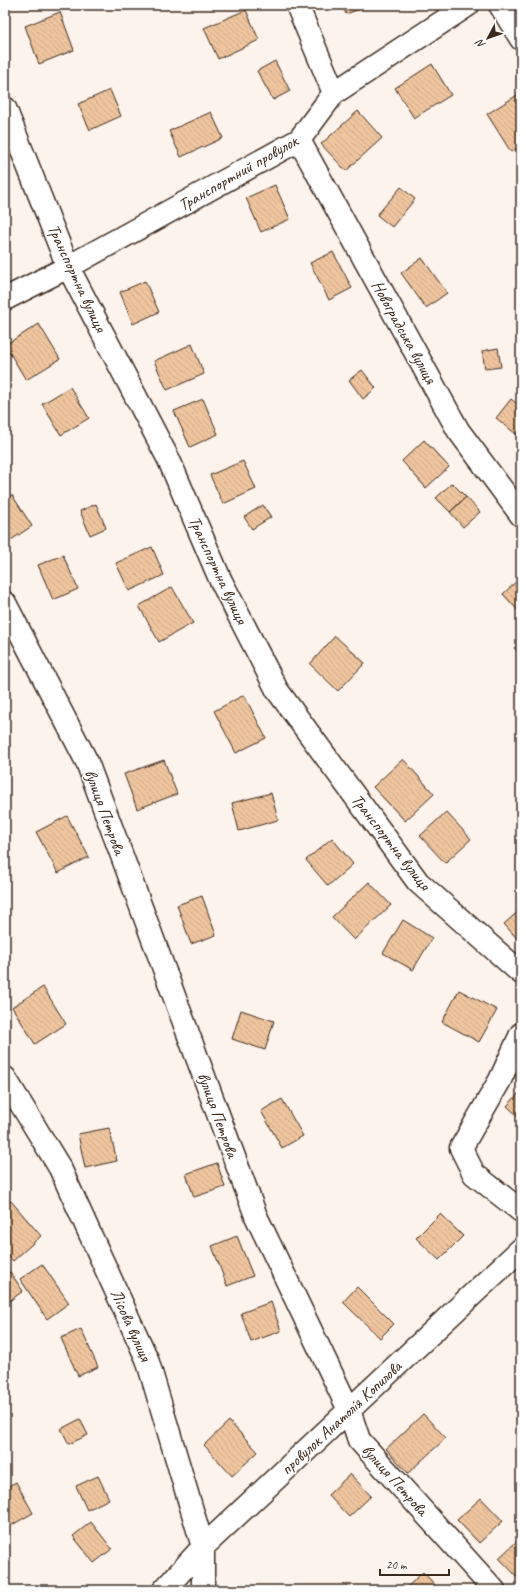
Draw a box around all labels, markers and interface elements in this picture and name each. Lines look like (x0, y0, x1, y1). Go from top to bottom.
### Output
north arrow (468, 18, 508, 58)
text: N (472, 36, 488, 52)
street label: Транспортний провулок (175, 129, 303, 216)
street label: Транспортна вулиця (43, 221, 112, 336)
street label: Новоградська вулиця (367, 276, 442, 388)
street label: Транспортна вулиця (184, 513, 253, 628)
street label: вулиця Петрова (80, 767, 131, 859)
street label: Транспортна вулиця (347, 790, 436, 895)
street label: вулиця Петрова (193, 1070, 244, 1162)
street label: Лісова вулиця (106, 1286, 157, 1366)
street label: провулок Анатолія Копилова (276, 1356, 407, 1480)
street label: вулиця Петрова (357, 1440, 434, 1522)
scale bar (380, 1551, 449, 1577)
text: 20 m (386, 1557, 408, 1573)

